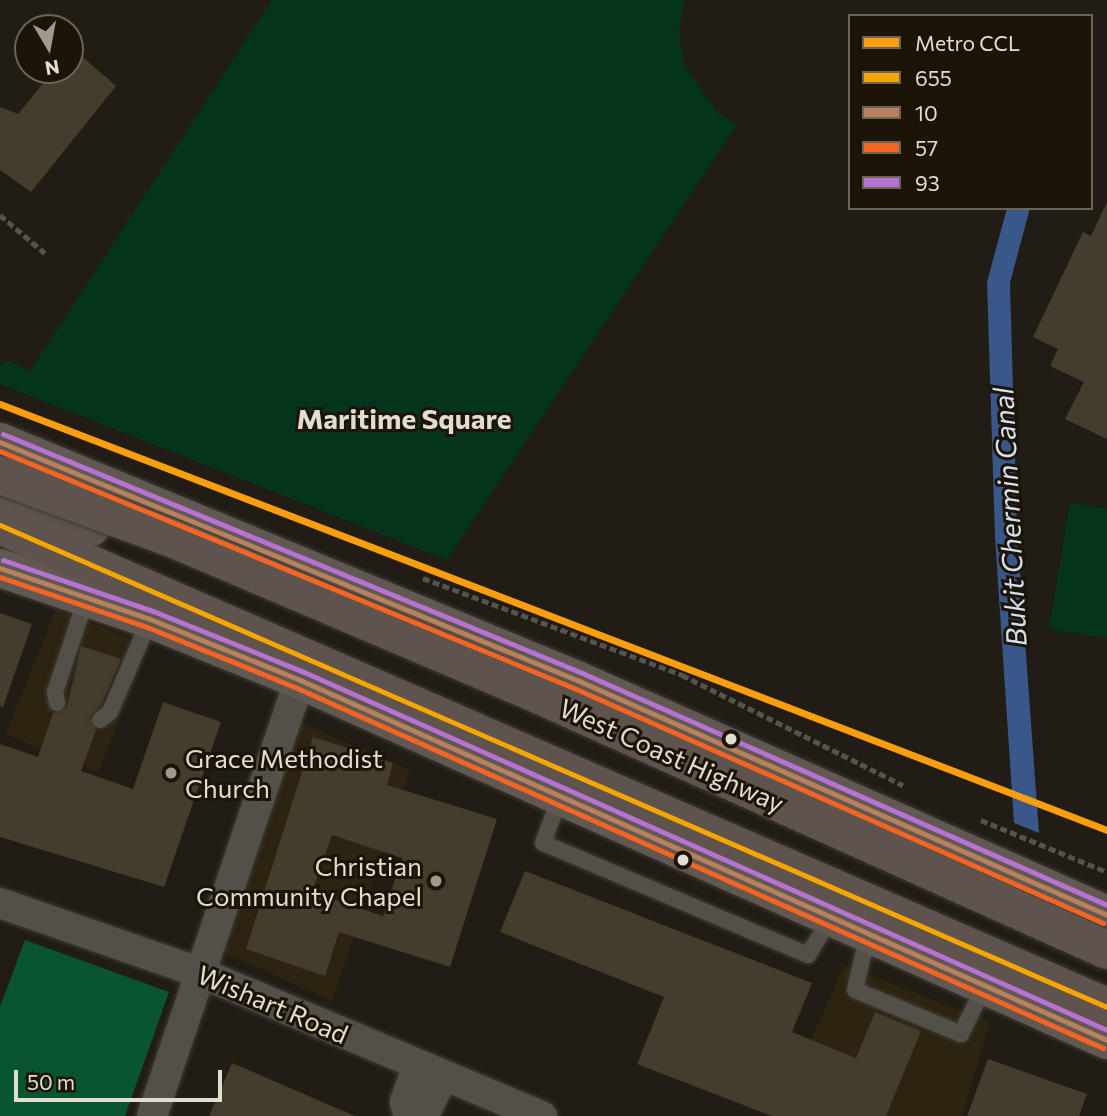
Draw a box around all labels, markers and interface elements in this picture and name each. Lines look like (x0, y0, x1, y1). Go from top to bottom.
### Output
north arrow (14, 14, 84, 84)
legend (848, 14, 1093, 210)
text: Metro CCL (915, 30, 1020, 55)
text: N (43, 56, 61, 81)
text: 655 (915, 65, 952, 90)
text: 10 (915, 100, 938, 125)
text: 57 (915, 135, 938, 160)
text: 93 (915, 170, 940, 195)
water label: Bukit Chermin Canal (985, 387, 1033, 647)
district label: Maritime Square (297, 401, 511, 435)
street label: West Coast Highway (555, 691, 789, 819)
unlabelled marker (724, 732, 738, 746)
place label: Grace Methodist Church (185, 742, 383, 804)
marker: Grace Methodist Church (163, 765, 179, 781)
place label: Christian Community Chapel (196, 850, 422, 912)
unlabelled marker (676, 853, 690, 867)
marker: Christian Community Chapel (428, 873, 444, 889)
street label: Wishart Road (193, 958, 353, 1050)
scale bar (18, 1056, 226, 1100)
text: 50 m (27, 1069, 75, 1094)

